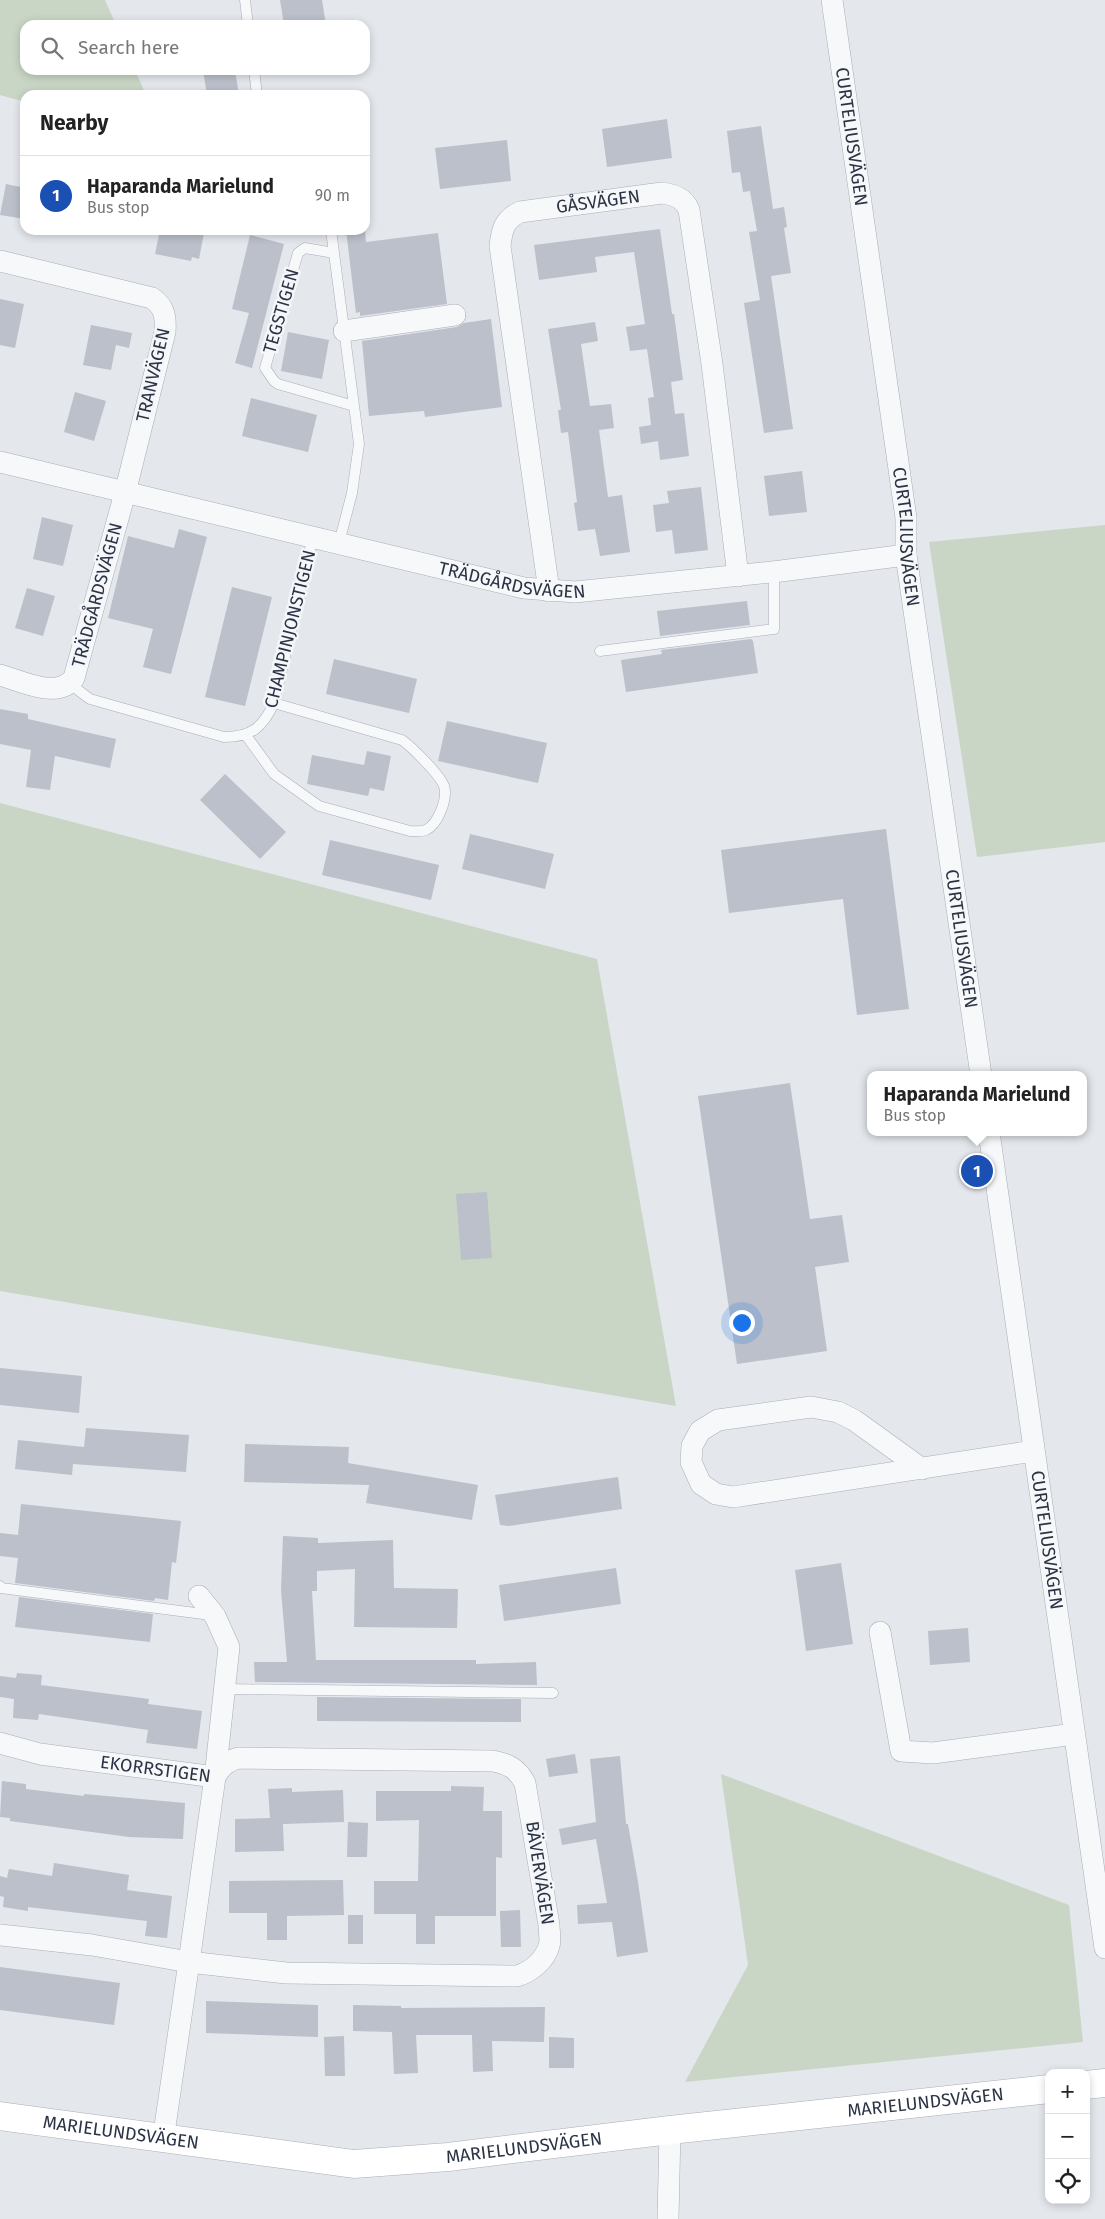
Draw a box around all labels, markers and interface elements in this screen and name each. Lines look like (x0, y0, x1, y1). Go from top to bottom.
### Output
search box (20, 20, 370, 75)
icon: search (38, 34, 66, 62)
text: Search here (78, 36, 179, 59)
street label: CURTELIUSVÄGEN (831, 66, 872, 207)
text: Nearby (40, 110, 108, 136)
text: Haparanda Marielund (87, 175, 274, 198)
street label: GÅSVÄGEN (555, 185, 641, 218)
text: 1 (52, 186, 60, 205)
text: 90 m (315, 186, 350, 205)
text: Bus stop (87, 198, 150, 217)
street label: TEGSTIGEN (258, 266, 304, 356)
street label: TRANVÄGEN (131, 326, 175, 424)
street label: CURTELIUSVÄGEN (888, 466, 924, 608)
street label: TRÄDGÅRDSVÄGEN (66, 520, 127, 670)
street label: CHAMPINJONSTIGEN (260, 548, 320, 710)
street label: TRÄDGÅRDSVÄGEN (436, 557, 586, 603)
street label: CURTELIUSVÄGEN (940, 868, 982, 1010)
popup (867, 1071, 1087, 1136)
text: Haparanda Marielund (884, 1083, 1070, 1106)
text: Bus stop (884, 1106, 946, 1125)
pin: 1 (961, 1152, 993, 1190)
your location (729, 1310, 755, 1336)
street label: CURTELIUSVÄGEN (1026, 1469, 1068, 1611)
street label: EKORRSTIGEN (99, 1751, 212, 1787)
street label: BÄVERVÄGEN (521, 1820, 559, 1926)
map controls (1045, 2069, 1090, 2204)
button: + (1045, 2069, 1090, 2114)
street label: MARIELUNDSVÄGEN (846, 2083, 1005, 2122)
street label: MARIELUNDSVÄGEN (42, 2111, 200, 2154)
button: − (1045, 2114, 1090, 2159)
street label: MARIELUNDSVÄGEN (445, 2127, 603, 2168)
button: locate (1045, 2159, 1090, 2204)

